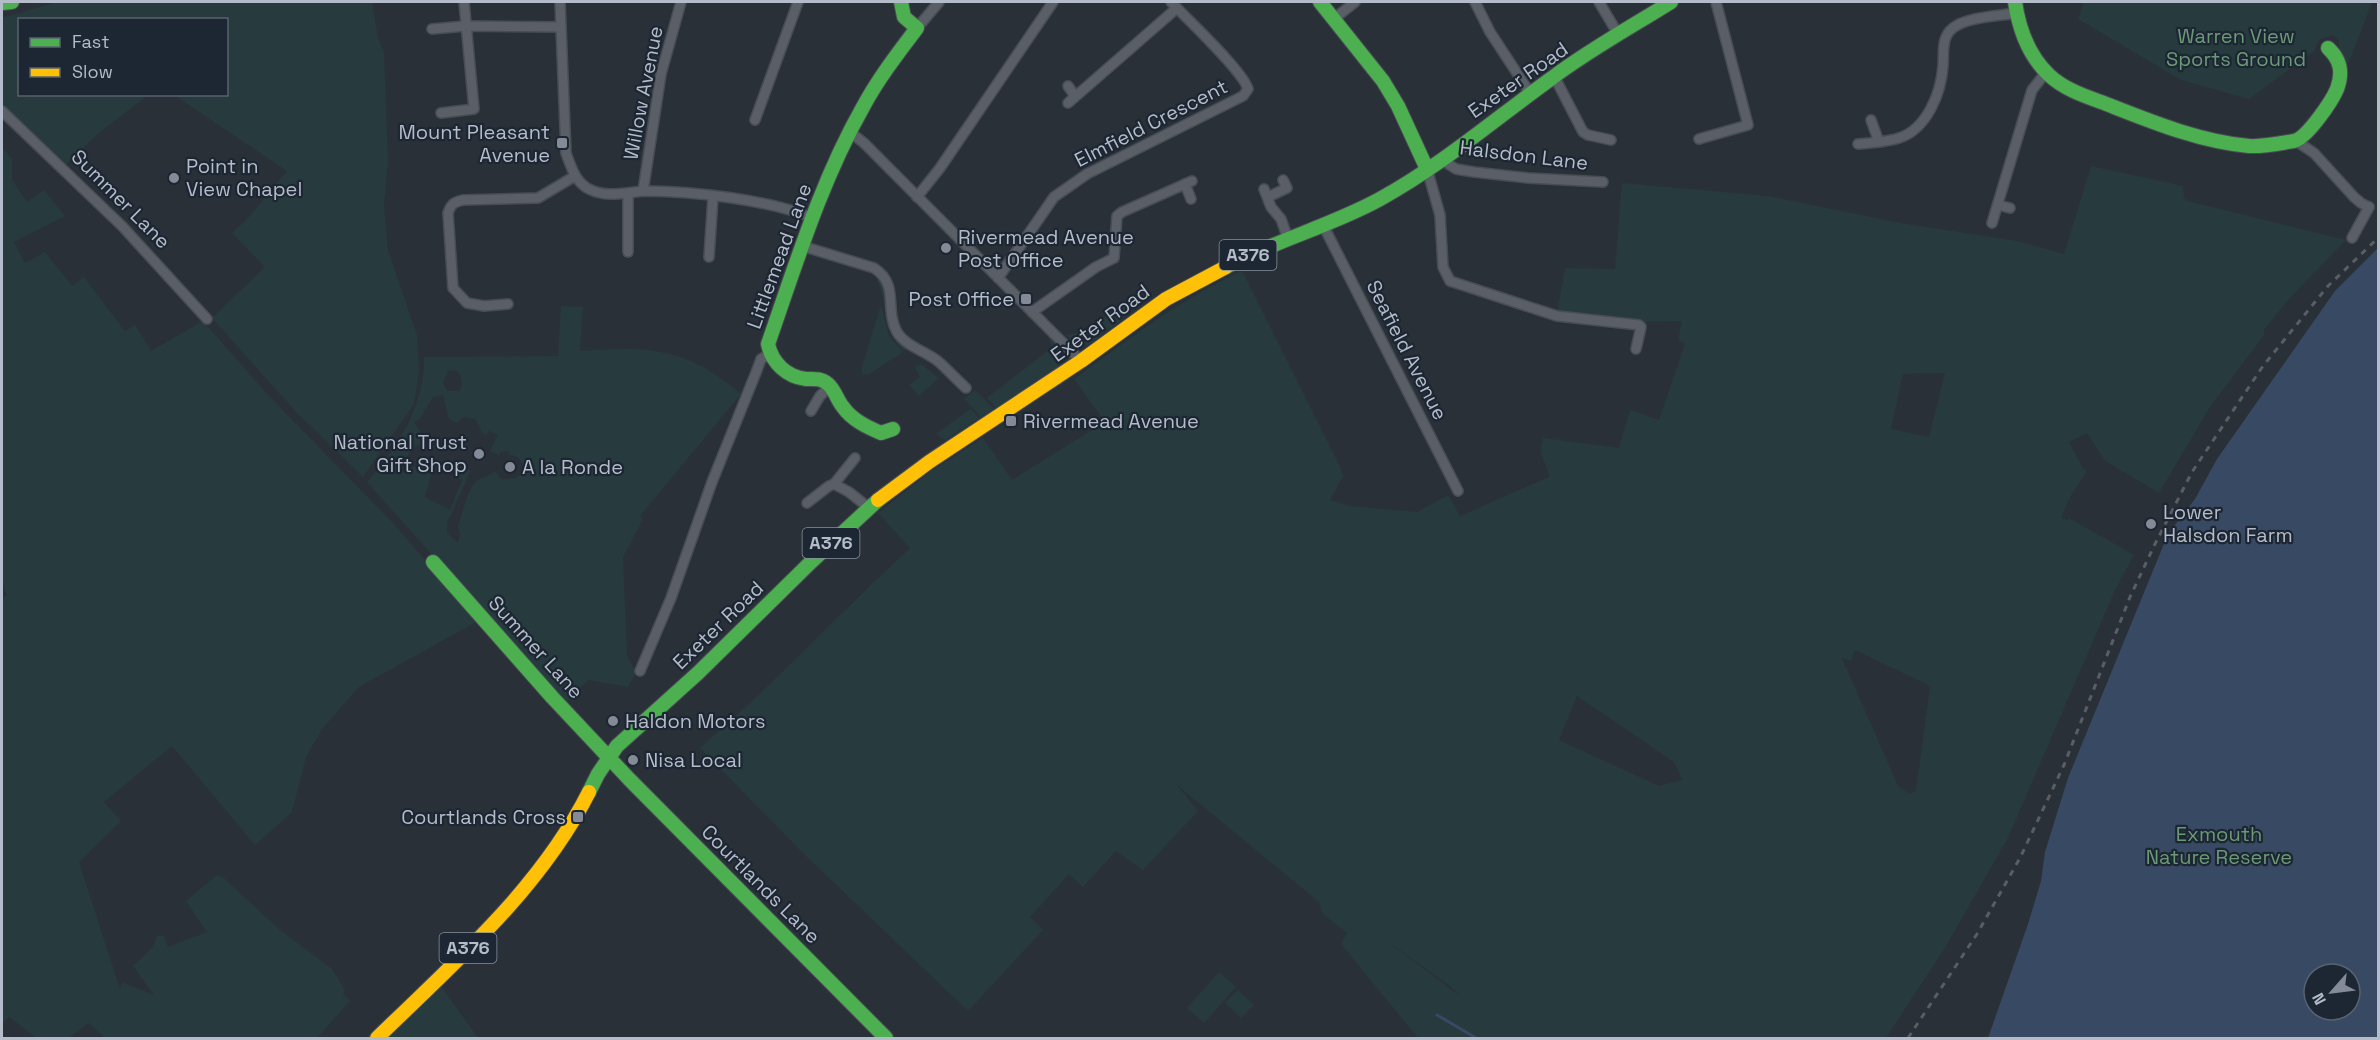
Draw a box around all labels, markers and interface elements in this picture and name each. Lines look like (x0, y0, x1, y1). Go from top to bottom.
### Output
legend (18, 18, 228, 96)
park label: Warren View Sports Ground (2166, 23, 2306, 72)
street label: Willow Avenue (617, 24, 669, 162)
text: Fast (72, 30, 109, 53)
street label: Exeter Road (1463, 36, 1573, 124)
text: Slow (72, 60, 113, 83)
street label: Elmfield Crescent (1070, 73, 1232, 173)
place label: Mount Pleasant Avenue (398, 119, 550, 168)
street label: Halsdon Lane (1458, 134, 1590, 176)
marker: Mount Pleasant Avenue (555, 136, 569, 150)
street label: Summer Lane (66, 144, 176, 254)
place label: Point in View Chapel (186, 153, 302, 202)
marker: Point in View Chapel (167, 171, 181, 185)
street label: Littlemead Lane (741, 180, 817, 332)
place label: Rivermead Avenue Post Office (958, 224, 1134, 273)
road number: A376 (1220, 240, 1276, 270)
marker: Rivermead Avenue Post Office (939, 241, 953, 255)
street label: Seafield Avenue (1361, 276, 1453, 424)
street label: Exeter Road (1045, 278, 1155, 368)
place label: Post Office (908, 286, 1014, 312)
marker: Post Office (1019, 292, 1033, 306)
place label: Rivermead Avenue (1023, 408, 1199, 434)
marker: Rivermead Avenue (1004, 414, 1018, 428)
place label: National Trust Gift Shop (334, 429, 467, 478)
marker: National Trust Gift Shop (472, 447, 486, 461)
place label: A la Ronde (522, 454, 623, 480)
marker: A la Ronde (503, 460, 517, 474)
place label: Lower Halsdon Farm (2163, 499, 2293, 548)
marker: Lower Halsdon Farm (2144, 517, 2158, 531)
road number: A376 (802, 528, 860, 558)
street label: Exeter Road (667, 575, 769, 675)
street label: Summer Lane (483, 590, 589, 704)
place label: Haldon Motors (625, 708, 766, 734)
marker: Haldon Motors (606, 714, 620, 728)
place label: Nisa Local (645, 747, 742, 773)
marker: Nisa Local (626, 753, 640, 767)
place label: Courtlands Cross (401, 804, 566, 830)
marker: Courtlands Cross (571, 810, 585, 824)
street label: Courtlands Lane (696, 819, 826, 949)
park label: Exmouth Nature Reserve (2146, 821, 2292, 870)
road number: A376 (440, 933, 496, 963)
north arrow (2302, 962, 2362, 1022)
text: N (2307, 989, 2331, 1008)

